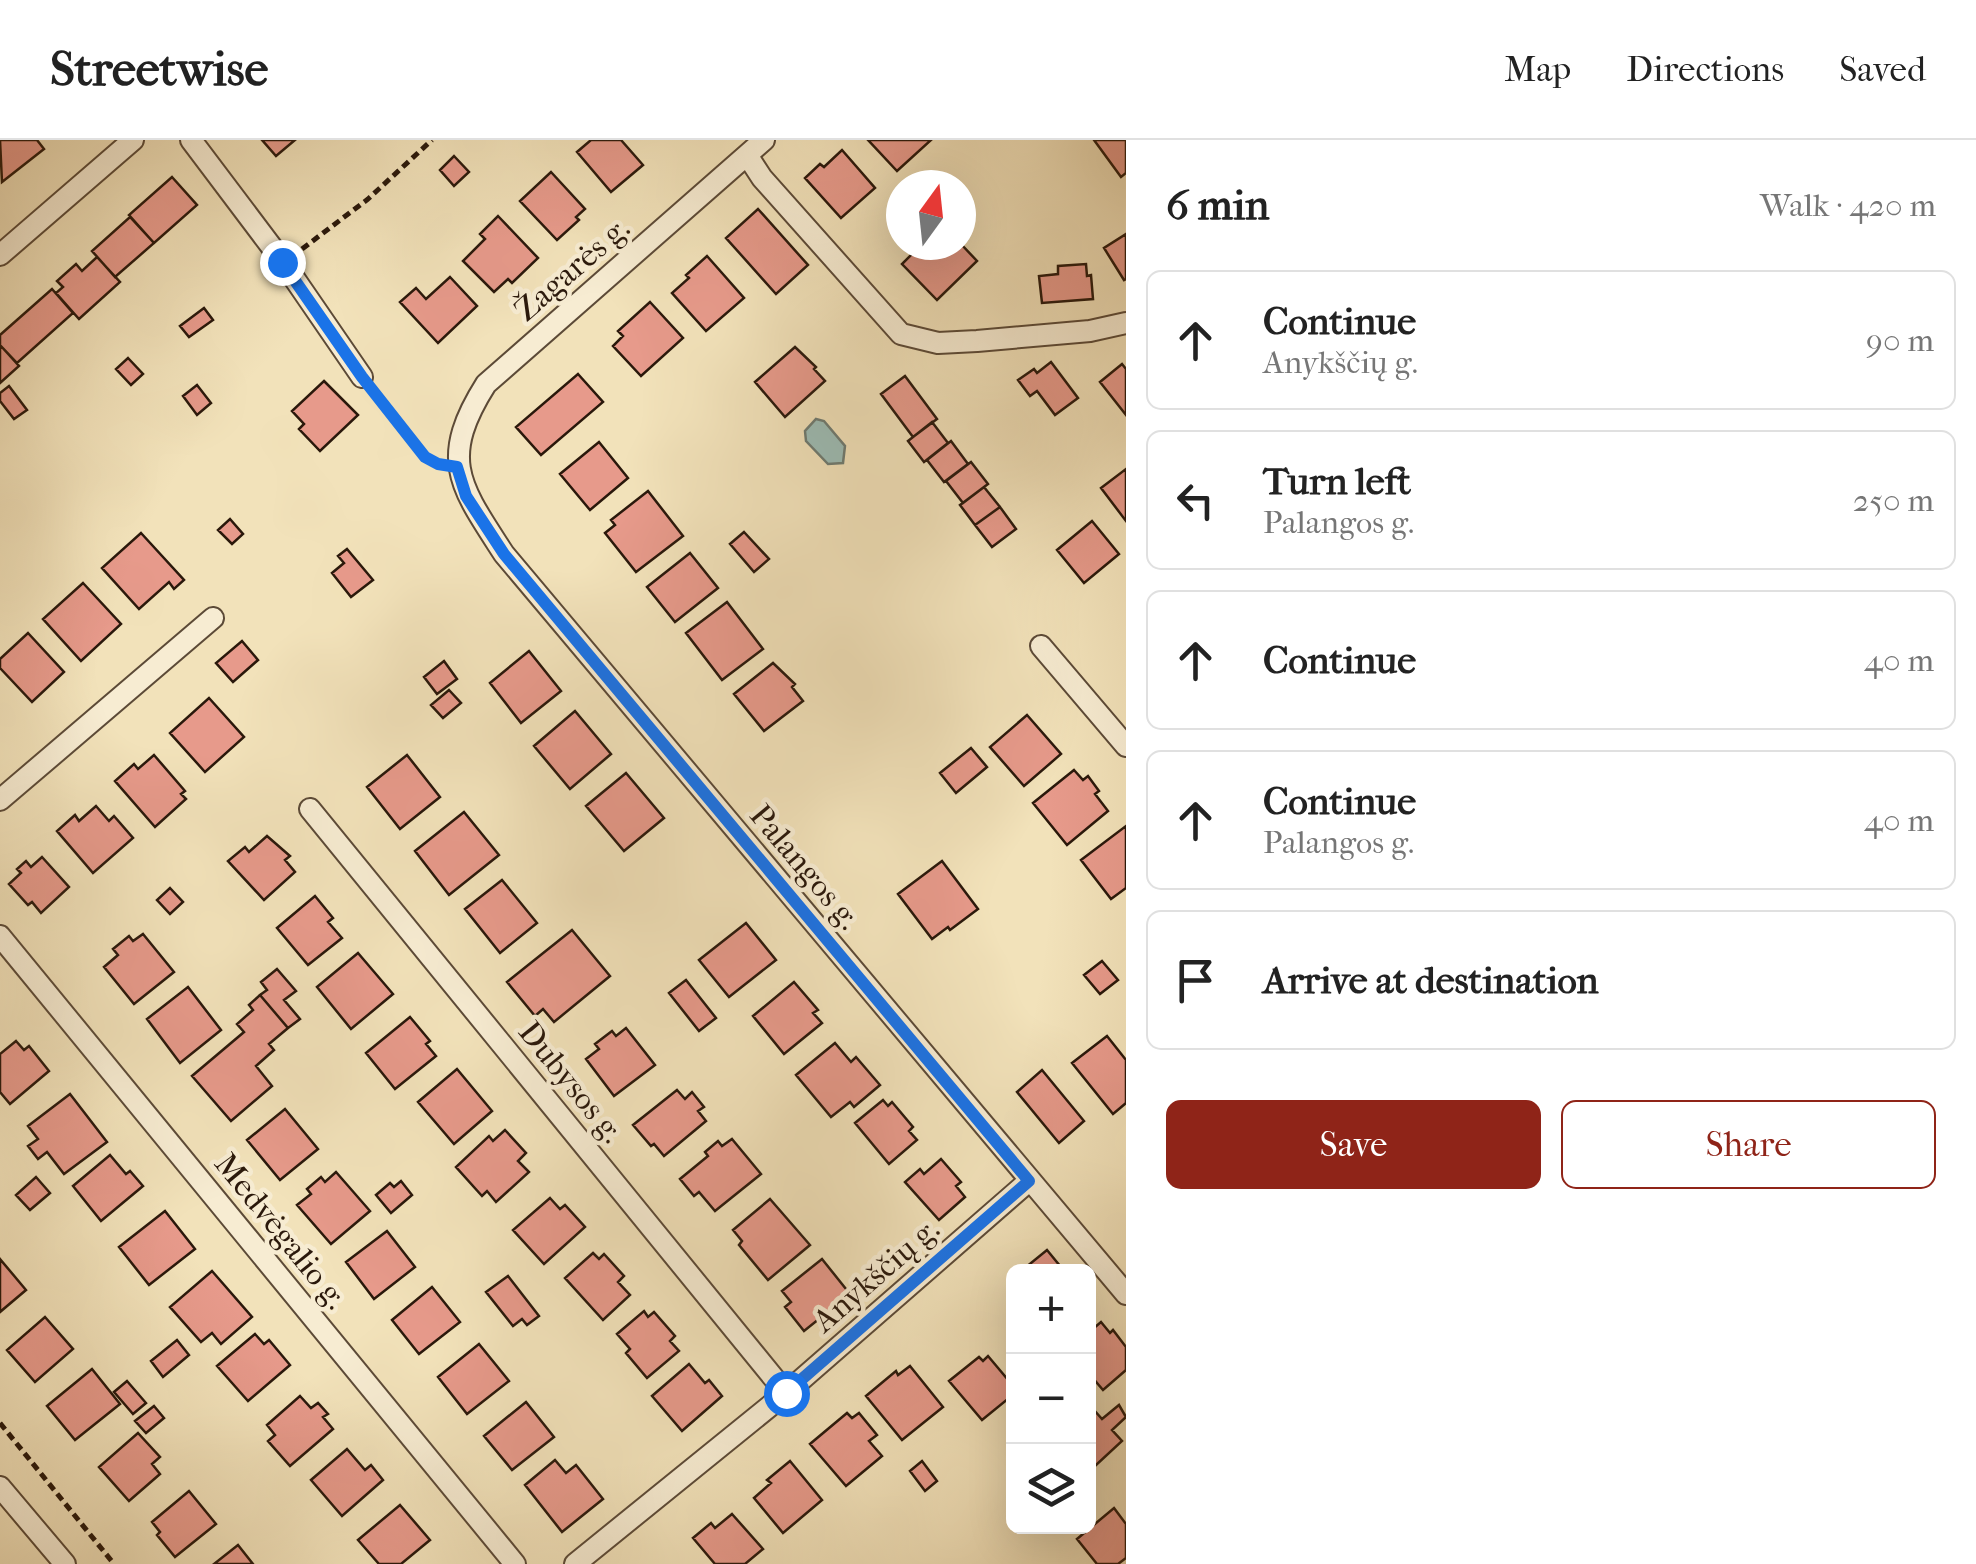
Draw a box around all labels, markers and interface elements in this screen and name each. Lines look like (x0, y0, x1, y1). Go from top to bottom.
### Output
text: Streetwise (50, 41, 268, 97)
text: Map (1504, 49, 1571, 90)
text: Directions (1626, 49, 1784, 90)
text: Saved (1839, 49, 1926, 90)
north arrow (886, 170, 976, 260)
text: 6 min (1166, 181, 1269, 230)
text: Walk · 420 m (1760, 187, 1936, 224)
street label: Žagarės g. (507, 209, 637, 329)
route end (260, 240, 306, 286)
text: Continue (1263, 299, 1416, 344)
icon: ahead (1168, 313, 1223, 368)
text: 90 m (1866, 322, 1934, 359)
text: Anykščių g. (1263, 344, 1418, 381)
text: Turn left (1263, 459, 1411, 504)
icon: left (1168, 473, 1223, 528)
text: 250 m (1853, 482, 1934, 519)
text: Palangos g. (1263, 504, 1414, 541)
icon: ahead (1168, 633, 1223, 688)
text: Continue (1263, 638, 1416, 683)
text: 40 m (1864, 642, 1934, 679)
text: Continue (1263, 779, 1416, 824)
icon: ahead (1168, 793, 1223, 848)
street label: Palangos g. (742, 797, 868, 937)
text: 40 m (1864, 802, 1934, 839)
text: Palangos g. (1263, 824, 1414, 861)
icon: arrive (1168, 953, 1223, 1008)
text: Arrive at destination (1263, 958, 1599, 1003)
street label: Dubysos g. (511, 1014, 631, 1150)
button: Save (1166, 1100, 1541, 1189)
button: Share (1561, 1100, 1936, 1189)
street label: Medvėgalio g. (207, 1146, 355, 1316)
street label: Anykščių g. (804, 1210, 947, 1342)
map controls (1006, 1264, 1096, 1534)
button: + (1006, 1264, 1096, 1354)
button: − (1006, 1354, 1096, 1444)
route start (764, 1371, 810, 1417)
button: layers (1006, 1444, 1096, 1534)

